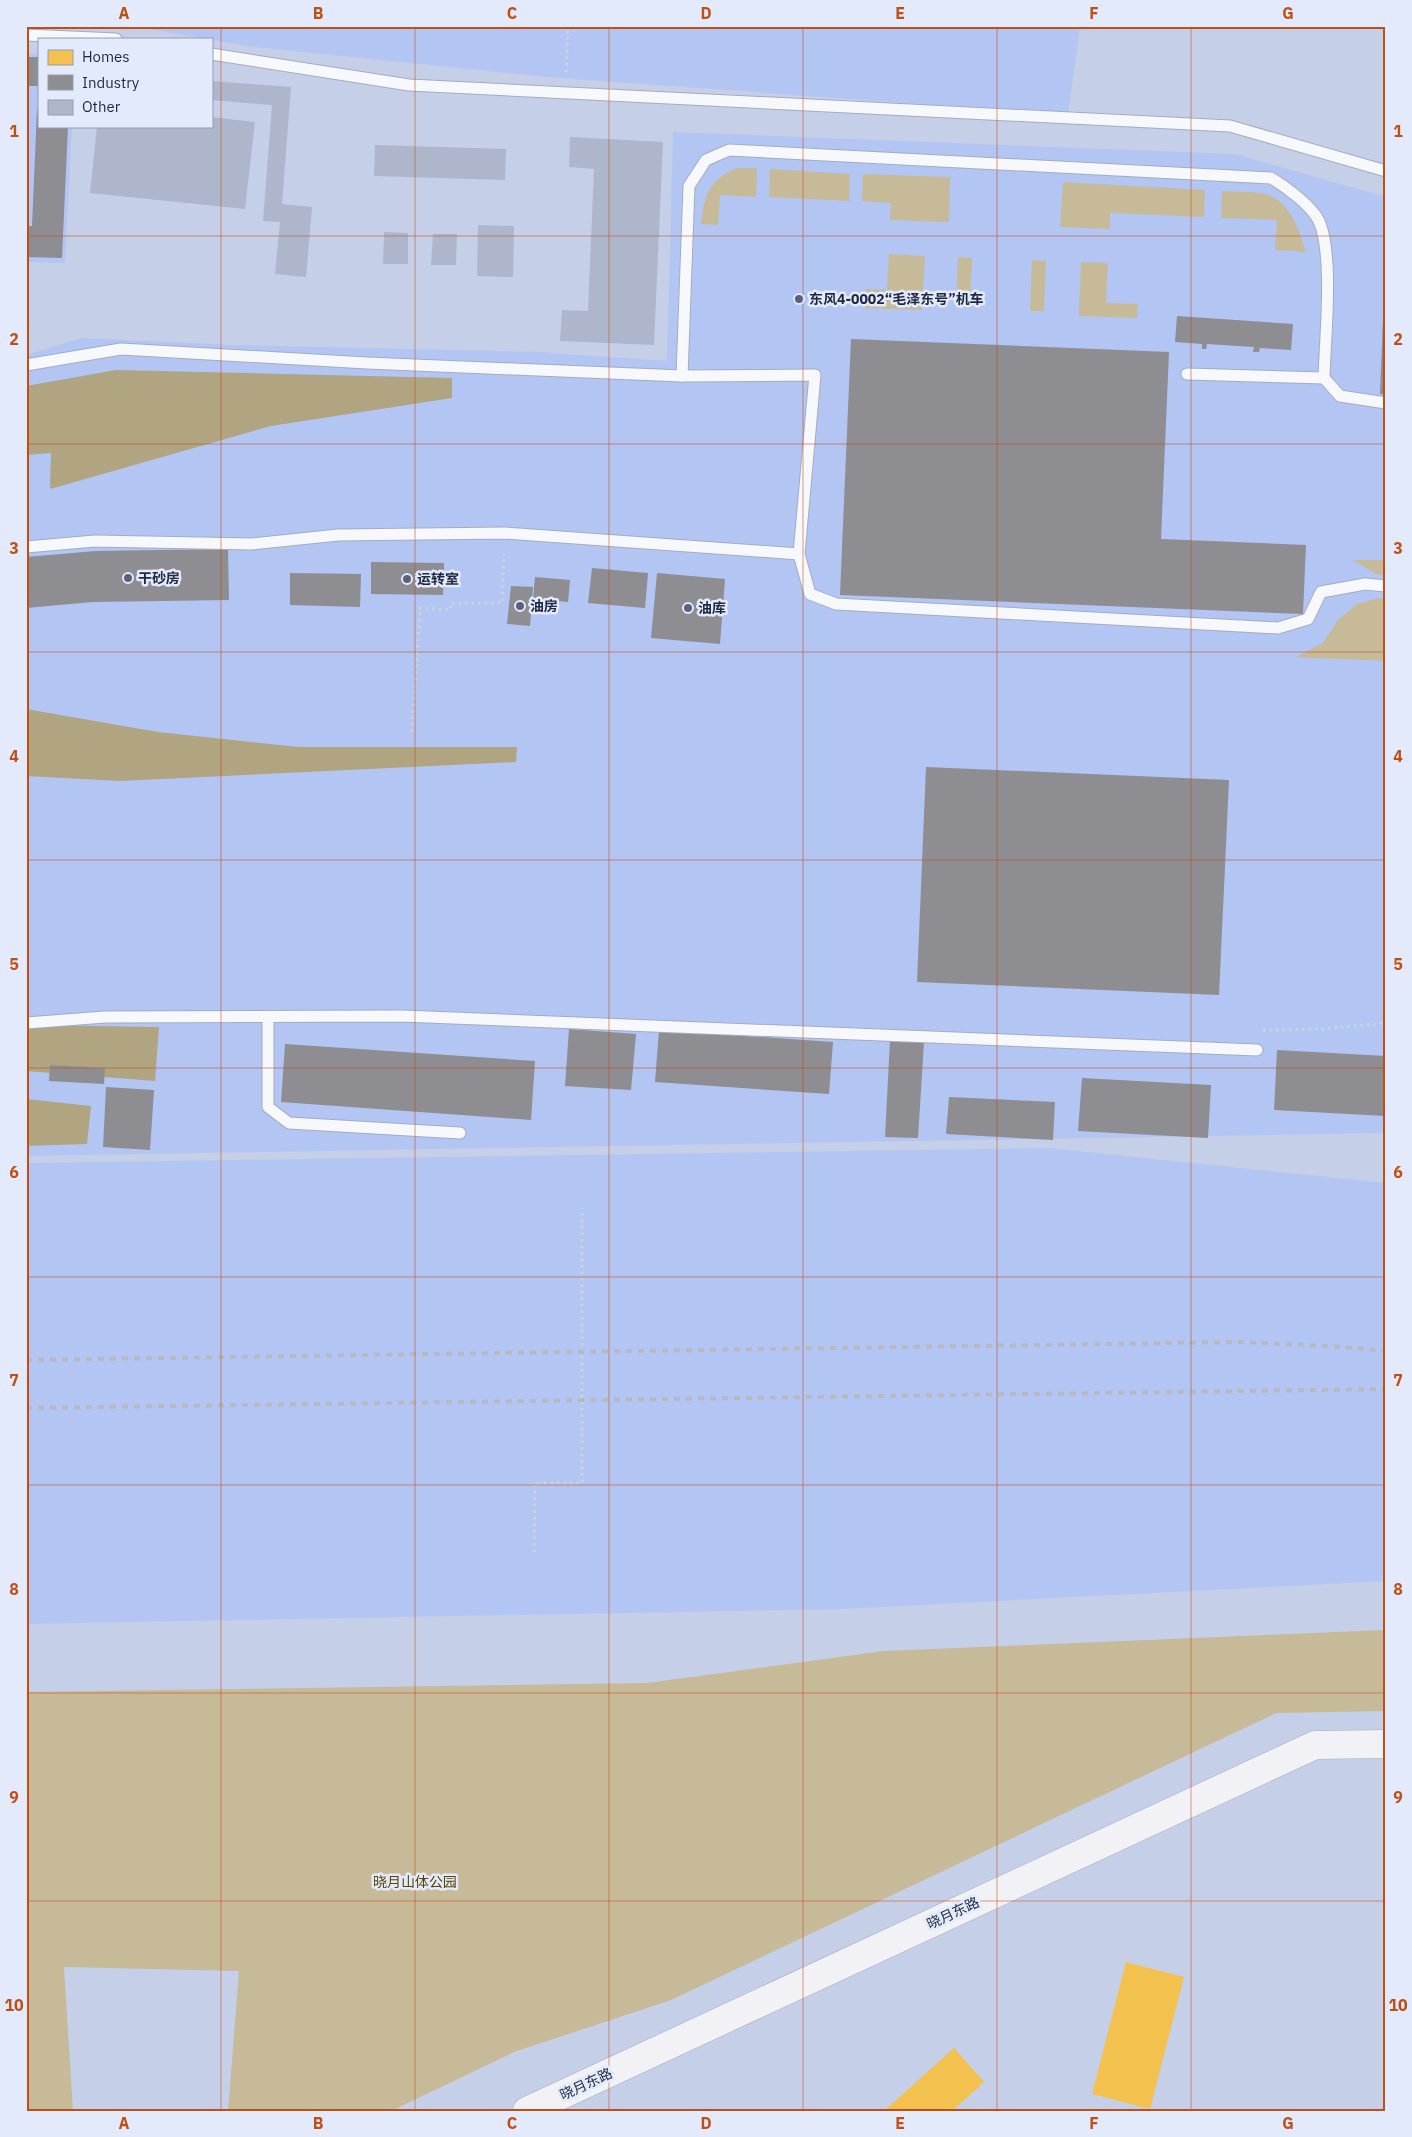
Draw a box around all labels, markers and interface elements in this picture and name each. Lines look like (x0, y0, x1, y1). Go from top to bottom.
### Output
text: A (119, 3, 130, 23)
text: B (313, 3, 324, 23)
text: C (507, 3, 517, 23)
text: D (700, 3, 712, 23)
text: E (895, 3, 905, 23)
text: F (1089, 3, 1099, 23)
text: G (1282, 3, 1294, 23)
legend (38, 38, 212, 128)
text: Homes (82, 47, 130, 66)
text: Industry (82, 73, 140, 92)
text: Other (82, 97, 121, 116)
text: 1 (9, 121, 19, 141)
text: 1 (1393, 121, 1403, 141)
place label: 东风4-0002“毛泽东号”机车 (809, 290, 984, 308)
marker: 东风4-0002“毛泽东号”机车 (793, 293, 805, 305)
text: 2 (9, 329, 19, 349)
text: 2 (1393, 329, 1403, 349)
text: 3 (9, 538, 19, 558)
text: 3 (1393, 538, 1403, 558)
place label: 干砂房 (138, 569, 180, 587)
place label: 运转室 (417, 570, 459, 588)
marker: 干砂房 (122, 572, 134, 584)
marker: 运转室 (401, 573, 413, 585)
place label: 油房 (530, 597, 558, 615)
place label: 油库 (698, 599, 726, 617)
marker: 油房 (514, 600, 526, 612)
marker: 油库 (682, 602, 694, 614)
text: 4 (9, 746, 19, 766)
text: 4 (1393, 746, 1403, 766)
text: 5 (9, 954, 19, 974)
text: 5 (1393, 954, 1403, 974)
text: 6 (9, 1162, 19, 1182)
text: 6 (1393, 1162, 1403, 1182)
text: 7 (9, 1370, 19, 1390)
text: 7 (1393, 1370, 1403, 1390)
text: 8 (9, 1579, 19, 1599)
text: 8 (1393, 1579, 1403, 1599)
text: 9 (9, 1787, 19, 1807)
text: 9 (1393, 1787, 1403, 1807)
park label: 晓月山体公园 (373, 1873, 457, 1891)
street label: 晓月东路 (924, 1893, 982, 1933)
text: 10 (4, 1995, 24, 2015)
text: 10 (1388, 1995, 1408, 2015)
street label: 晓月东路 (557, 2064, 615, 2104)
text: A (119, 2113, 130, 2133)
text: B (313, 2113, 324, 2133)
text: C (507, 2113, 517, 2133)
text: D (700, 2113, 712, 2133)
text: E (895, 2113, 905, 2133)
text: F (1089, 2113, 1099, 2133)
text: G (1282, 2113, 1294, 2133)

